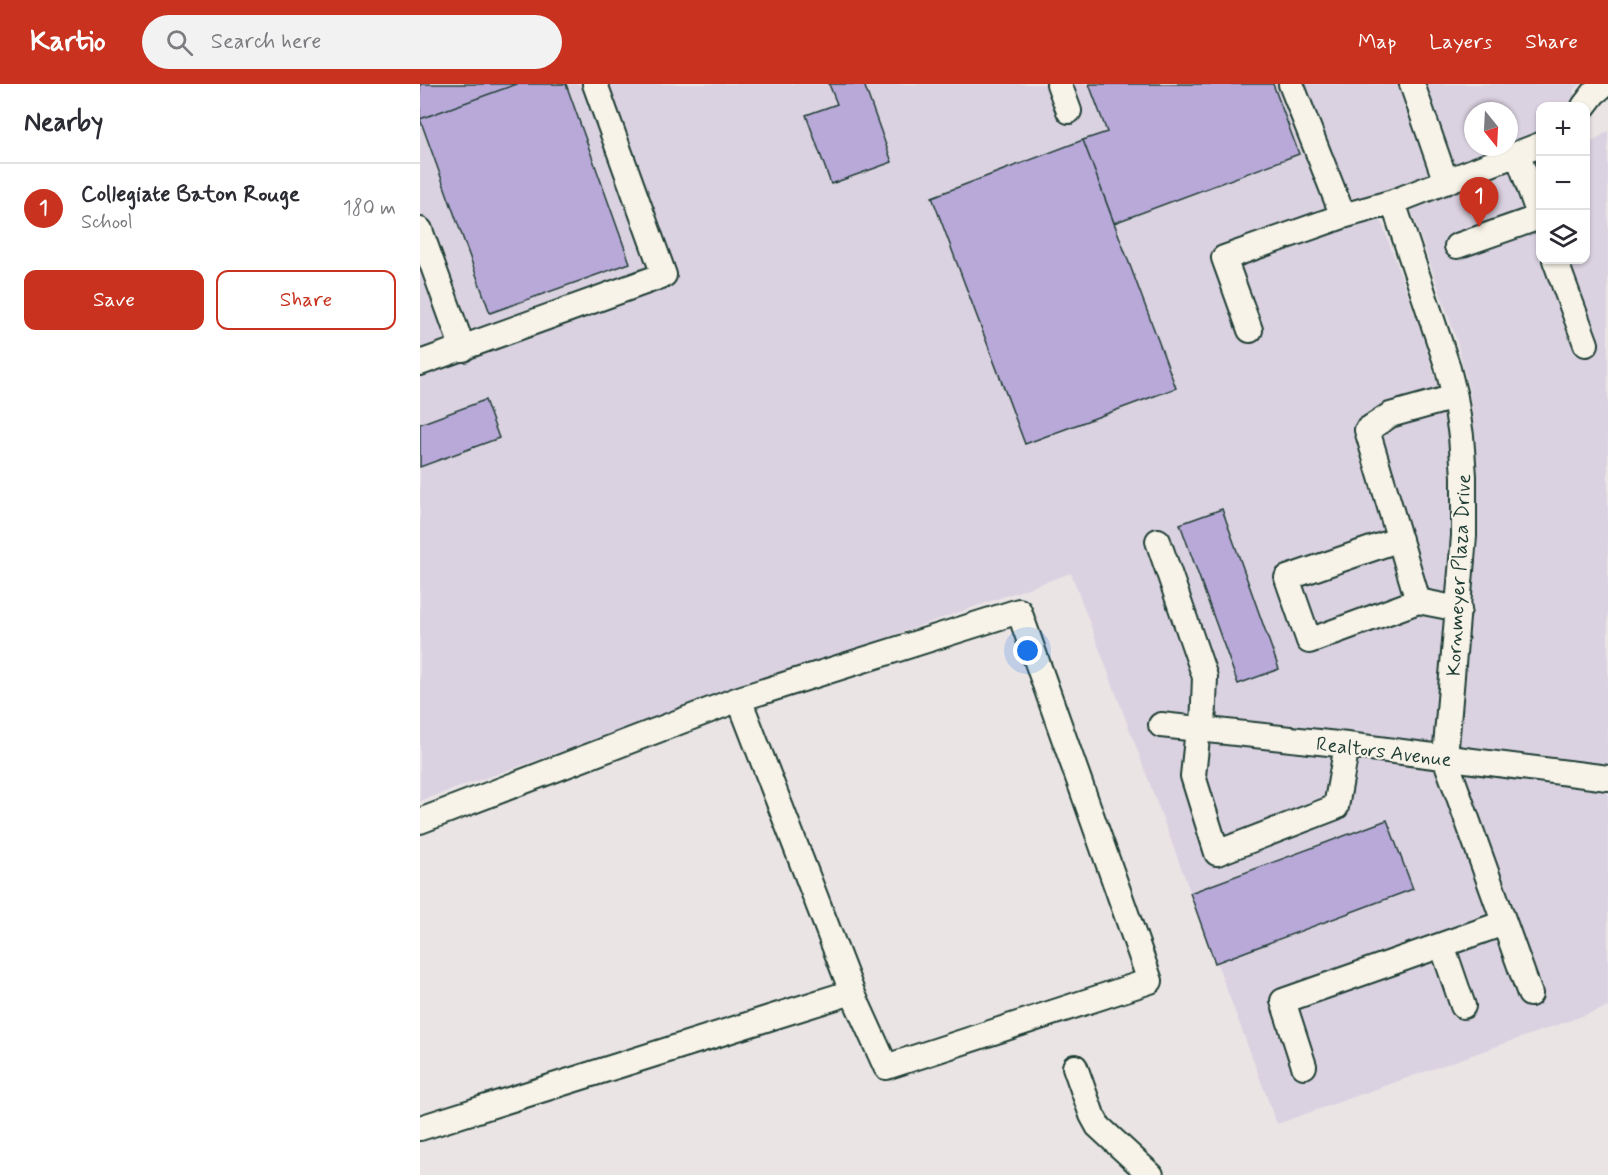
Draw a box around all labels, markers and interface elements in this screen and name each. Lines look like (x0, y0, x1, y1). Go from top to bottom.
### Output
search box (142, 15, 562, 69)
text: Kartio (30, 24, 106, 61)
icon: search (163, 26, 196, 59)
text: Search here (211, 28, 322, 56)
text: Map (1358, 28, 1396, 56)
text: Layers (1429, 28, 1492, 56)
text: Share (1525, 28, 1578, 56)
north arrow (1464, 102, 1518, 156)
map controls (1536, 102, 1590, 264)
button: + (1536, 102, 1590, 156)
text: Nearby (24, 106, 103, 140)
button: − (1536, 156, 1590, 210)
pin: 1 (1460, 178, 1498, 227)
text: Collegiate Baton Rouge (81, 181, 300, 209)
text: 1 (39, 195, 48, 222)
text: 180 m (343, 195, 396, 222)
text: School (81, 209, 133, 236)
button: layers (1536, 210, 1590, 264)
button: Save (24, 270, 204, 330)
button: Share (216, 270, 396, 330)
street label: Kornmeyer Plaza Drive (1441, 473, 1478, 677)
your location (1013, 636, 1042, 665)
street label: Realtors Avenue (1314, 731, 1453, 774)

